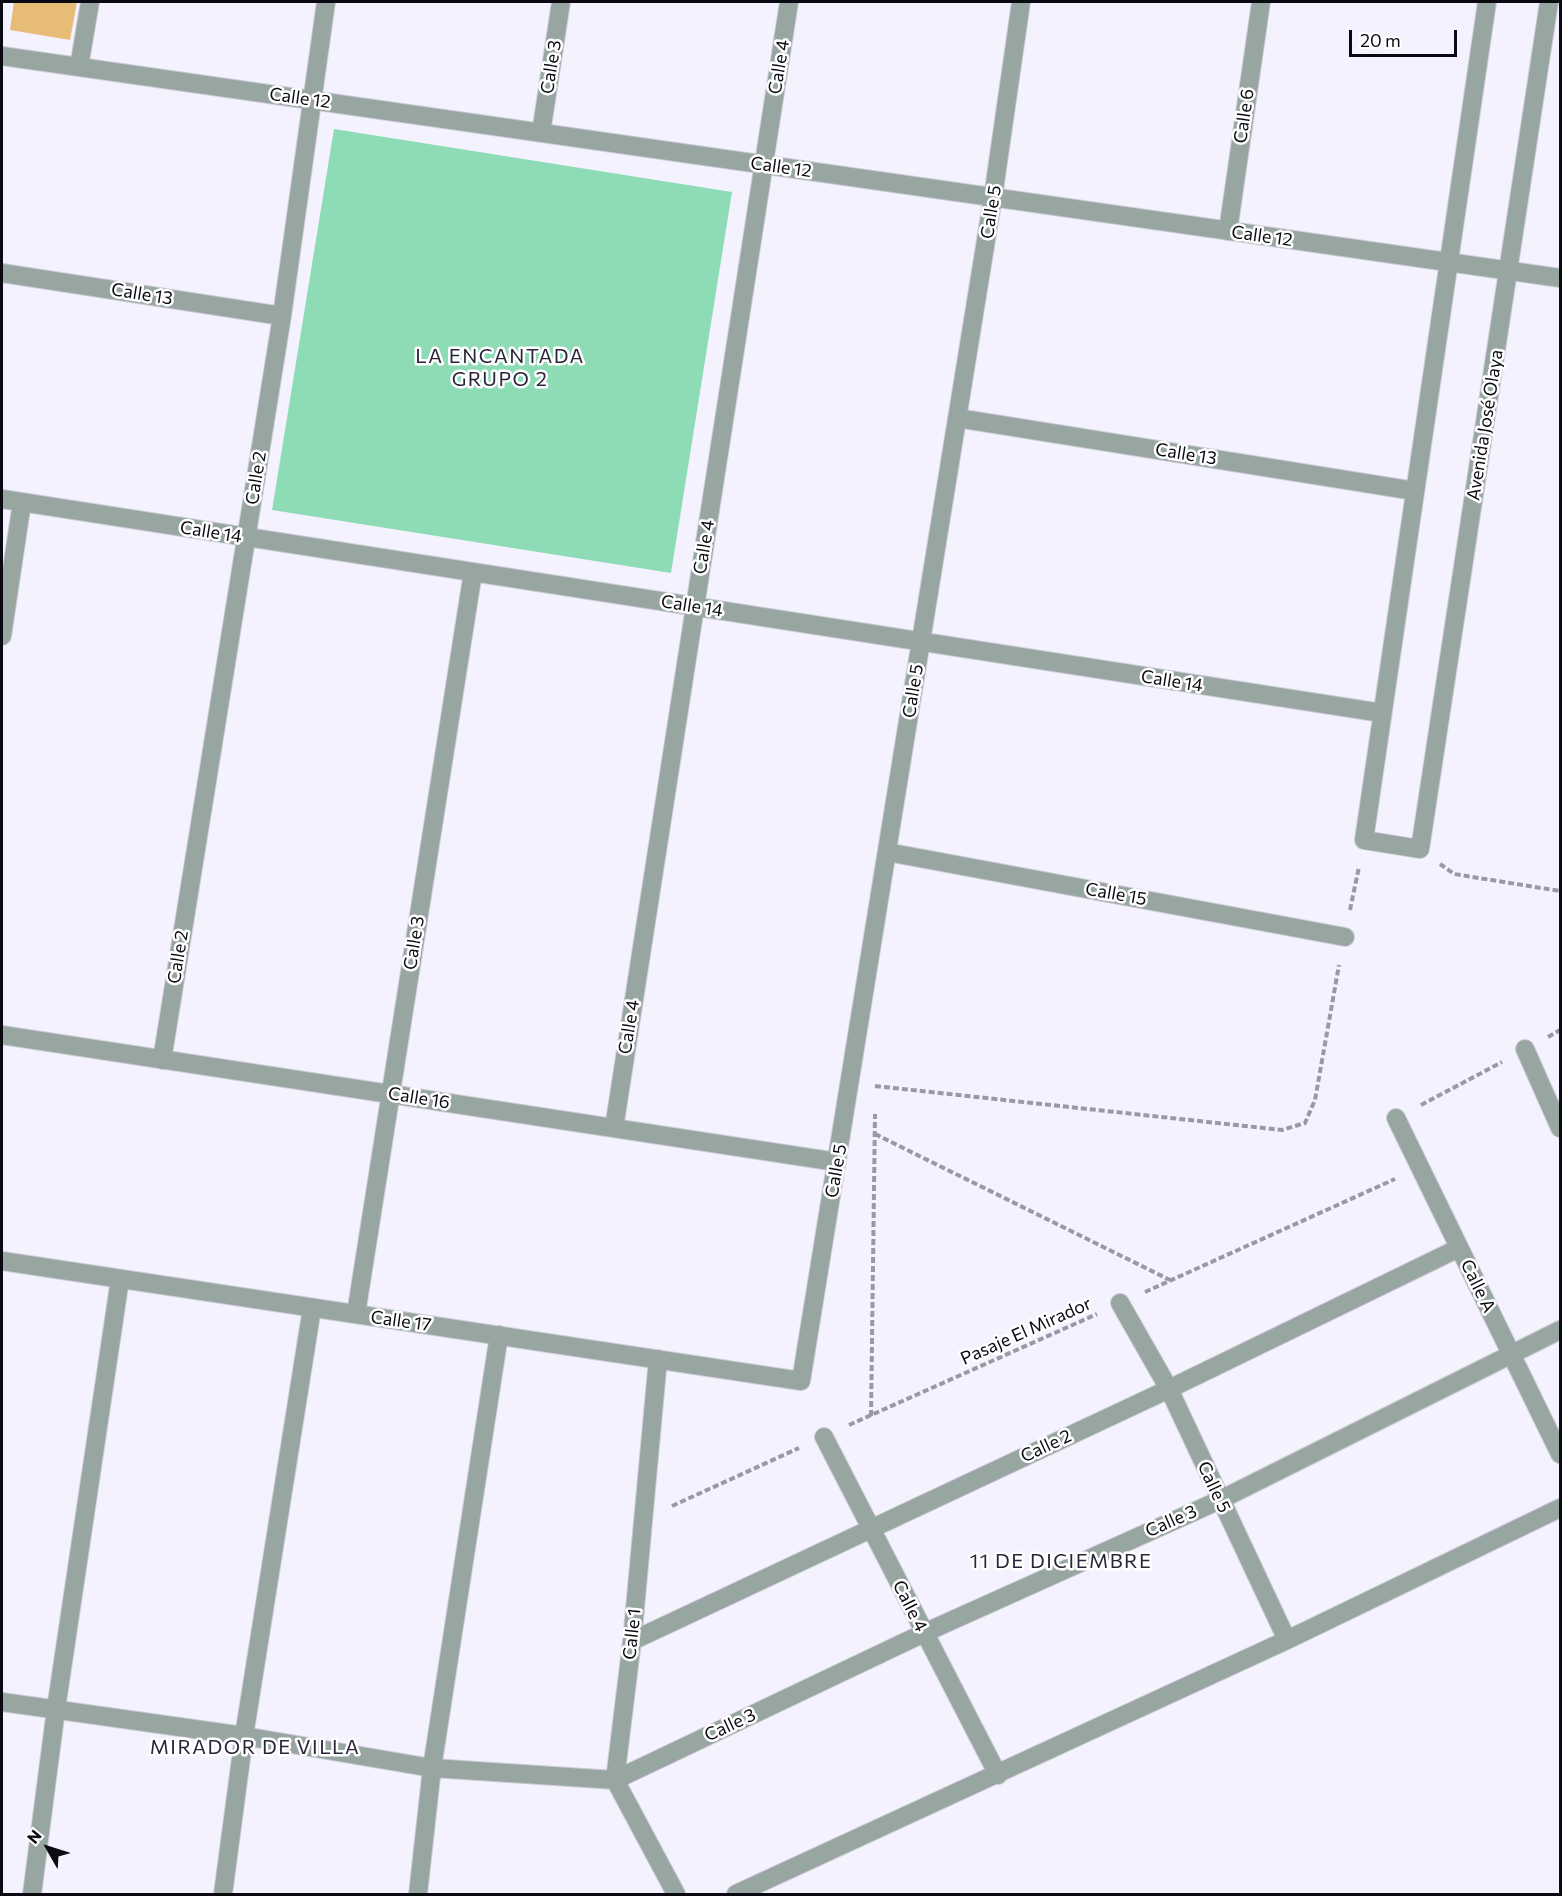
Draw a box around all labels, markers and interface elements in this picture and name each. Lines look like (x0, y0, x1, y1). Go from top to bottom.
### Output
scale bar (1352, 18, 1460, 56)
text: 20 m (1360, 29, 1401, 51)
street label: Calle 4 (764, 38, 794, 96)
street label: Calle 3 (536, 39, 566, 95)
street label: Calle 12 (268, 83, 332, 113)
street label: Calle 6 (1229, 87, 1259, 145)
street label: Calle 12 (749, 152, 813, 182)
street label: Calle 5 (976, 184, 1006, 240)
street label: Calle 12 (1230, 221, 1294, 251)
street label: Calle 13 (110, 278, 174, 310)
district label: LA ENCANTADA GRUPO 2 (415, 344, 585, 391)
street label: Avenida José Olaya (1462, 348, 1508, 502)
street label: Calle 13 (1154, 438, 1218, 470)
street label: Calle 2 (241, 450, 271, 506)
street label: Calle 14 (179, 516, 243, 548)
street label: Calle 4 (689, 518, 719, 576)
street label: Calle 14 (660, 590, 724, 622)
street label: Calle 5 (898, 663, 928, 719)
street label: Calle 14 (1140, 665, 1204, 697)
street label: Calle 15 (1084, 878, 1148, 910)
street label: Calle 3 (399, 915, 429, 971)
street label: Calle 2 (163, 929, 193, 985)
street label: Calle 4 (614, 998, 644, 1056)
street label: Calle 16 (386, 1082, 452, 1114)
street label: Calle 5 (821, 1142, 851, 1200)
street label: Calle A (1456, 1256, 1500, 1316)
street label: Pasaje El Mirador (957, 1292, 1095, 1370)
street label: Calle 17 (369, 1306, 433, 1336)
street label: Calle 2 (1017, 1425, 1075, 1467)
street label: Calle 5 (1193, 1458, 1235, 1516)
street label: Calle 3 (1142, 1500, 1200, 1542)
district label: 11 DE DICIEMBRE (970, 1549, 1152, 1573)
street label: Calle 4 (888, 1577, 932, 1635)
street label: Calle 1 (619, 1607, 645, 1661)
street label: Calle 3 (701, 1704, 759, 1746)
district label: MIRADOR DE VILLA (150, 1735, 360, 1759)
north arrow (18, 1818, 78, 1878)
text: N (22, 1826, 45, 1847)

